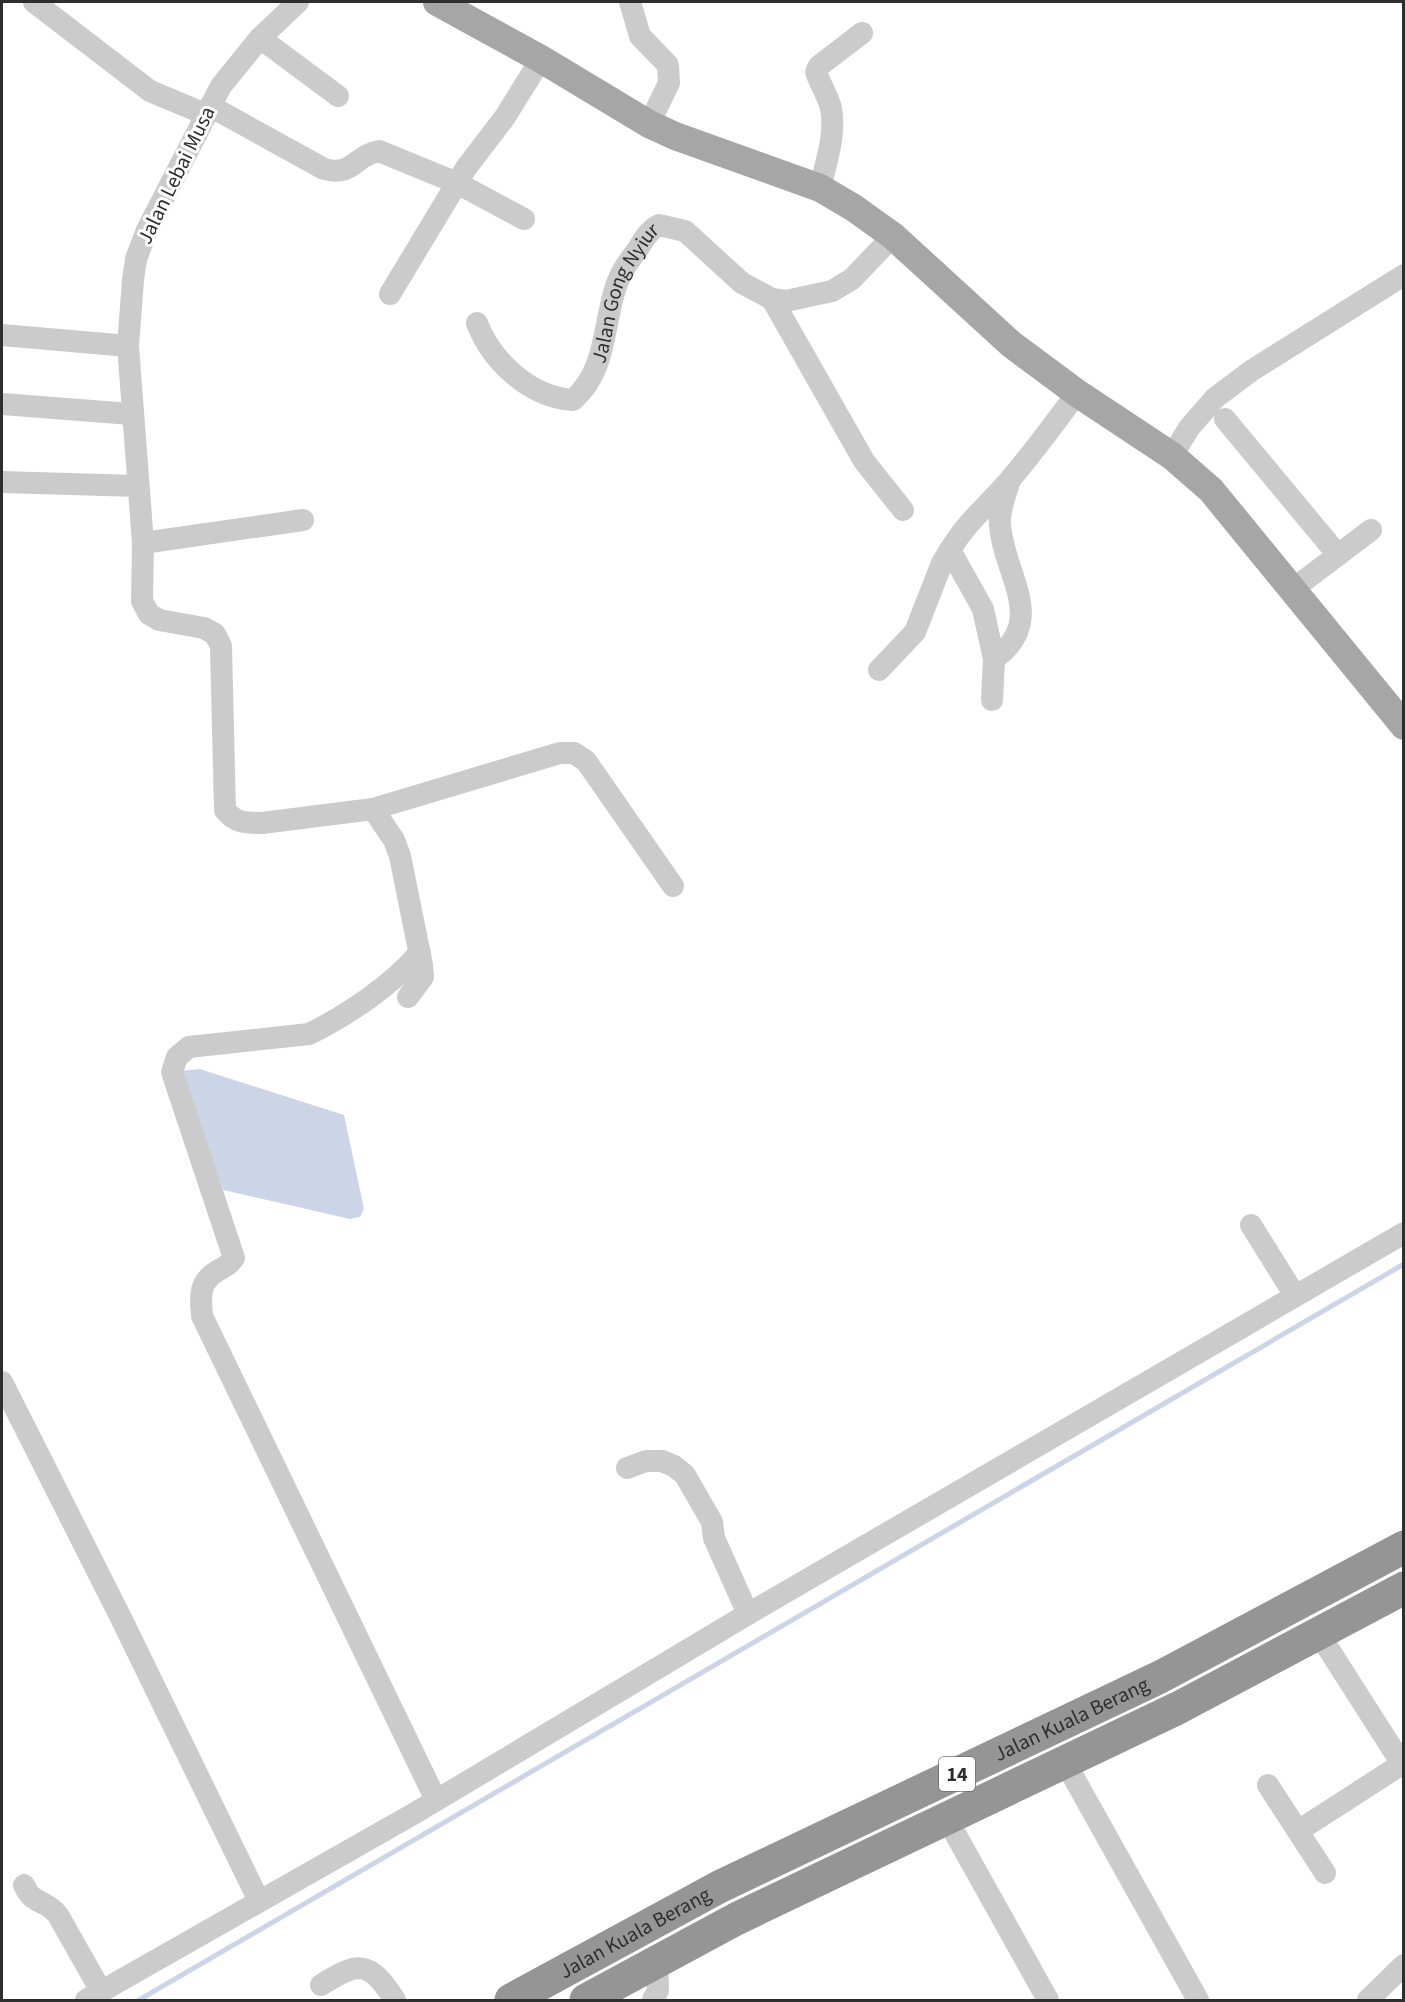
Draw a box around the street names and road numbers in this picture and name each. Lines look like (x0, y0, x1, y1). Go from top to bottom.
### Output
street label: Jalan Lebai Musa (130, 101, 222, 249)
street label: Jalan Gong Nyiur (583, 215, 666, 367)
street label: Jalan Kuala Berang (989, 1669, 1154, 1769)
road number: 14 (939, 1757, 975, 1791)
street label: Jalan Kuala Berang (554, 1879, 717, 1986)

